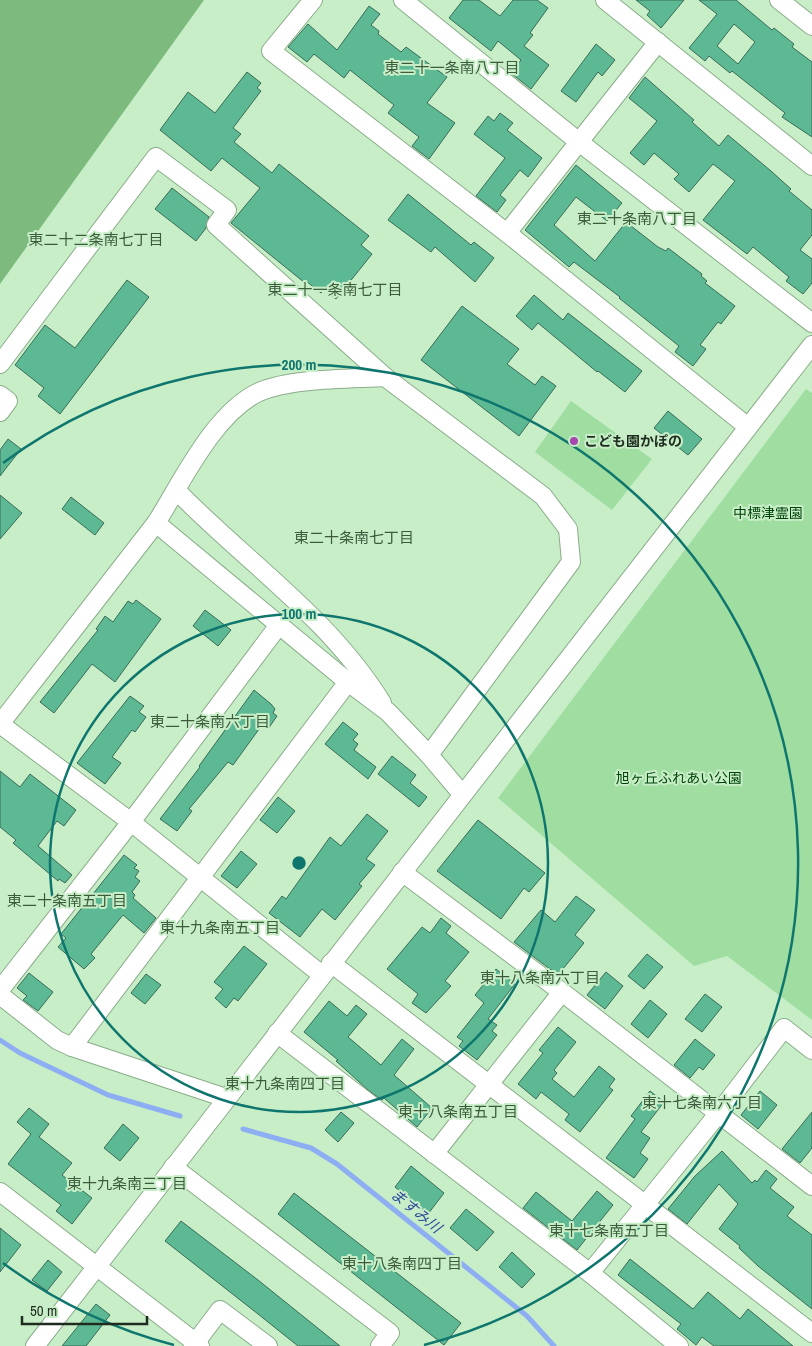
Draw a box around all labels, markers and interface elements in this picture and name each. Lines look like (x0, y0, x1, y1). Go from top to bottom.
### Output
district label: 東二十一条南八丁目 (384, 57, 520, 78)
district label: 東二十条南八丁目 (577, 208, 697, 229)
district label: 東二十二条南七丁目 (28, 229, 164, 250)
district label: 東二十一条南七丁目 (267, 279, 403, 300)
text: 200 m (282, 354, 316, 375)
place label: こども園かぽの (584, 432, 682, 450)
marker: こども園かぽの (568, 435, 580, 447)
park label: 中標津霊園 (733, 504, 803, 522)
district label: 東二十条南七丁目 (294, 527, 414, 548)
text: 100 m (282, 603, 316, 624)
district label: 東二十条南六丁目 (150, 711, 270, 732)
park label: 旭ヶ丘ふれあい公園 (616, 769, 742, 787)
centre of rings (290, 854, 308, 872)
district label: 東二十条南五丁目 (7, 890, 127, 911)
district label: 東十九条南五丁目 (160, 917, 280, 938)
district label: 東十八条南六丁目 (480, 967, 600, 988)
district label: 東十九条南四丁目 (225, 1073, 345, 1094)
district label: 東十七条南六丁目 (642, 1092, 762, 1113)
district label: 東十八条南五丁目 (398, 1101, 518, 1122)
district label: 東十九条南三丁目 (67, 1173, 187, 1194)
water label: ますみ川 (386, 1184, 448, 1239)
district label: 東十七条南五丁目 (549, 1220, 669, 1241)
district label: 東十八条南四丁目 (342, 1253, 462, 1274)
scale bar (22, 1294, 148, 1326)
text: 50 m (30, 1300, 57, 1321)

